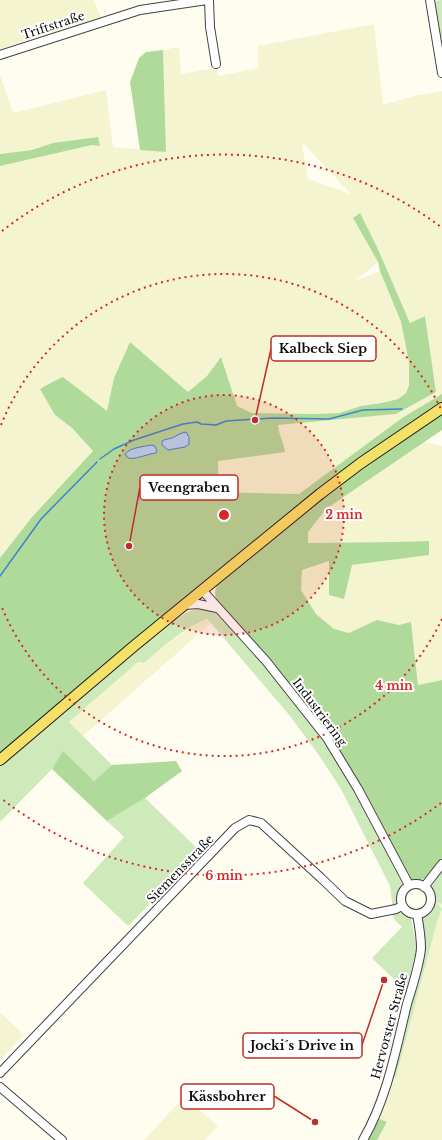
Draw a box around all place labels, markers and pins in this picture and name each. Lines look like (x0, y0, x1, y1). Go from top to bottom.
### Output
callout: Kalbeck Siep (271, 336, 376, 361)
callout: Veengraben (140, 475, 238, 500)
centre of rings (217, 508, 231, 522)
callout: Jocki´s Drive in (243, 1033, 362, 1058)
callout: Kässbohrer (181, 1084, 274, 1109)

